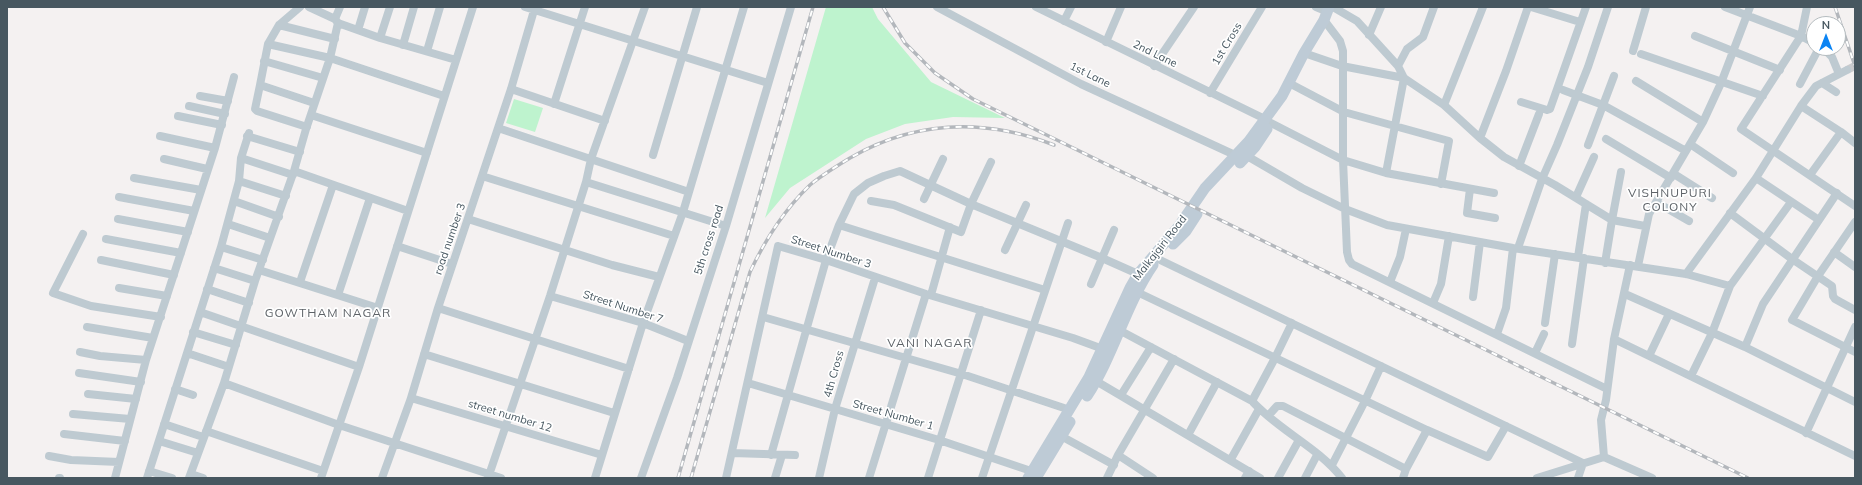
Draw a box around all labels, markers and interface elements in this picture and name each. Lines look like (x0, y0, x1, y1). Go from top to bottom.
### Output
north arrow (1806, 16, 1846, 56)
text: N (1822, 18, 1830, 32)
street label: 1st Cross (1209, 20, 1245, 68)
street label: 2nd Lane (1131, 38, 1179, 70)
street label: 1st Lane (1067, 59, 1113, 91)
district label: VISHNUPURI COLONY (1628, 186, 1712, 214)
street label: road number 3 (432, 202, 468, 276)
street label: 5th cross road (692, 203, 726, 277)
street label: Malkajgiri Road (1130, 213, 1190, 283)
street label: Street Number 3 (789, 233, 873, 271)
street label: Street Number 7 (581, 288, 665, 326)
district label: GOWTHAM NAGAR (265, 306, 391, 320)
district label: VANI NAGAR (887, 336, 973, 350)
street label: 4th Cross (821, 349, 847, 399)
street label: street number 12 (466, 397, 554, 435)
street label: Street Number 1 (851, 397, 935, 433)

